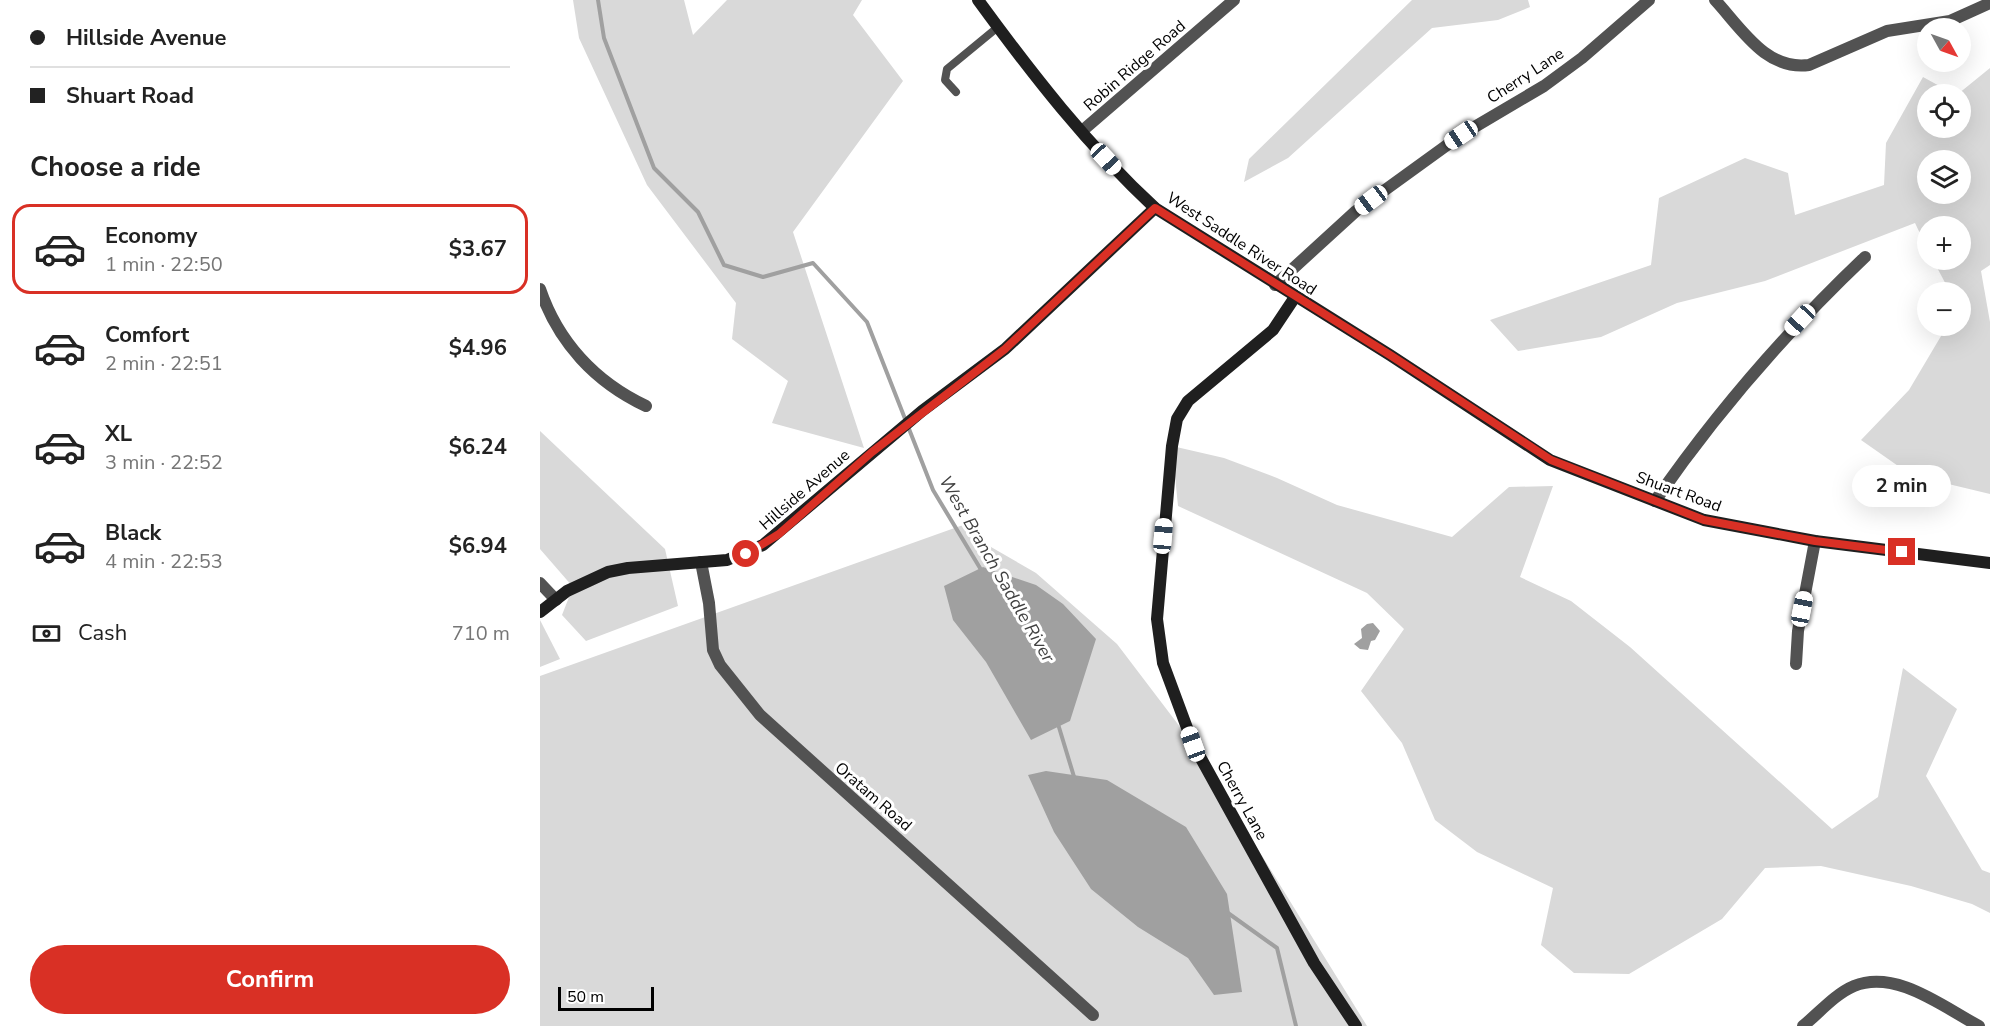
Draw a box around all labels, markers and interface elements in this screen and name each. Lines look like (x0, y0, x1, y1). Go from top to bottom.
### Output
street label: Robin Ridge Road (1079, 15, 1190, 116)
north arrow (1917, 18, 1971, 72)
map controls (1917, 18, 1971, 336)
text: Hillside Avenue (66, 23, 227, 53)
street label: Cherry Lane (1483, 43, 1568, 109)
text: Shuart Road (66, 81, 194, 111)
button: locate (1917, 84, 1971, 138)
car (1441, 117, 1481, 153)
car (1087, 140, 1125, 178)
text: Choose a ride (30, 149, 201, 186)
button: layers (1917, 150, 1971, 204)
car (1351, 182, 1391, 218)
street label: West Saddle River Road (1162, 187, 1321, 301)
button: + (1917, 216, 1971, 270)
text: Economy (105, 221, 197, 251)
icon: car (33, 222, 87, 276)
text: $3.67 (449, 234, 507, 264)
text: 1 min · 22:50 (105, 251, 223, 278)
button: − (1917, 282, 1971, 336)
car (1781, 301, 1819, 339)
text: Comfort (105, 320, 189, 350)
icon: car (33, 321, 87, 375)
text: $4.96 (449, 333, 507, 363)
text: 2 min · 22:51 (105, 350, 223, 377)
text: XL (105, 419, 132, 449)
icon: car (33, 420, 87, 474)
text: $6.24 (449, 432, 507, 462)
street label: Hillside Avenue (755, 444, 855, 535)
text: 3 min · 22:52 (105, 449, 223, 476)
callout: 2 min (1852, 465, 1952, 507)
street label: Shuart Road (1633, 466, 1724, 518)
water label: West Branch Saddle River (934, 471, 1061, 667)
text: 2 min (1876, 472, 1927, 499)
car (1152, 517, 1174, 555)
text: Black (105, 518, 161, 548)
icon: car (33, 519, 87, 573)
text: $6.94 (449, 531, 507, 561)
route end (1888, 538, 1915, 565)
route start (732, 540, 759, 567)
text: 4 min · 22:53 (105, 548, 223, 575)
car (1790, 590, 1814, 628)
icon: cash (30, 617, 63, 650)
text: Cash (78, 618, 127, 648)
text: 710 m (452, 620, 510, 647)
car (1178, 724, 1208, 764)
street label: Oratam Road (830, 757, 917, 836)
street label: Cherry Lane (1211, 757, 1273, 844)
button: Confirm (30, 945, 510, 1014)
scale bar (558, 984, 654, 1012)
text: 50 m (567, 986, 604, 1008)

